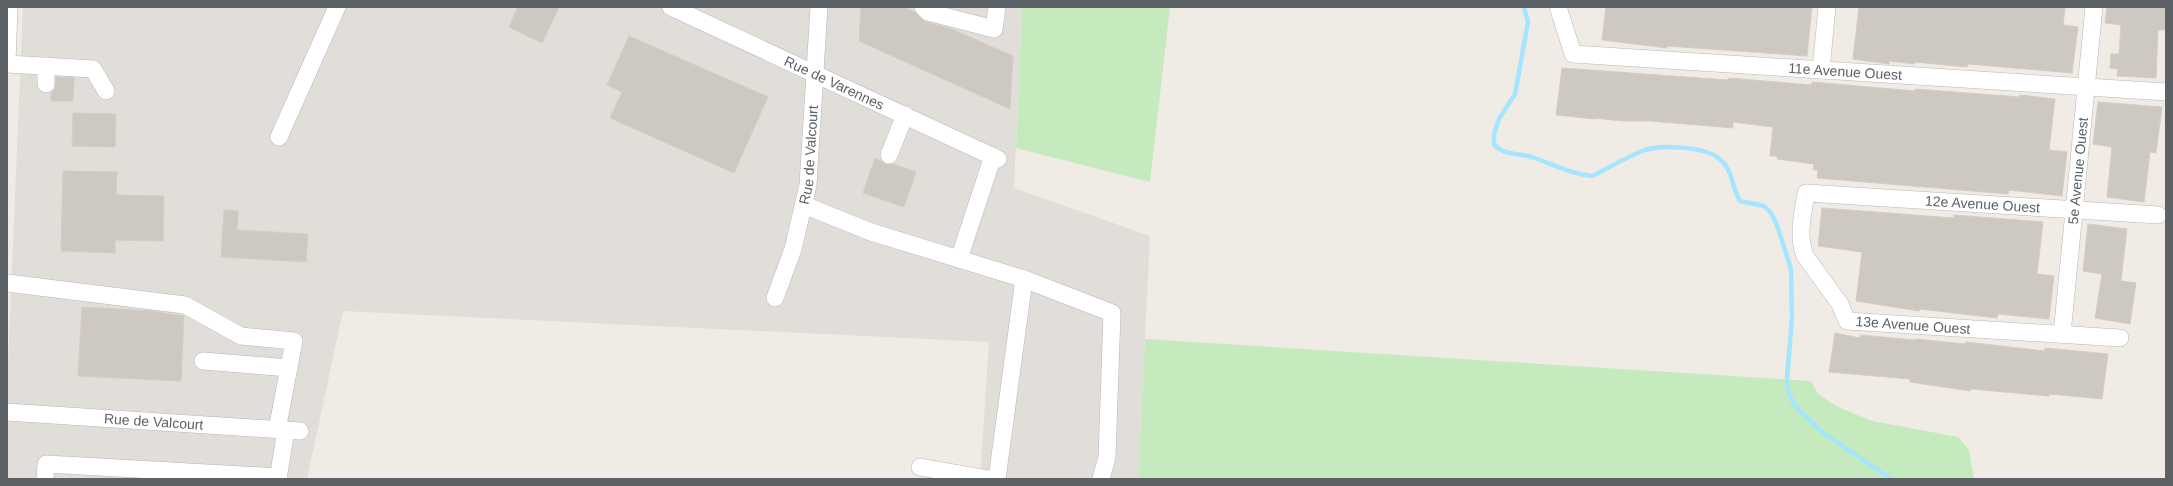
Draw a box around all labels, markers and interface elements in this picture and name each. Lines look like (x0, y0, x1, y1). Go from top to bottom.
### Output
street label: Rue de Varennes (782, 53, 887, 113)
street label: 11e Avenue Ouest (1788, 60, 1903, 83)
street label: Rue de Valcourt (796, 105, 821, 206)
street label: 5e Avenue Ouest (2065, 117, 2091, 225)
street label: 12e Avenue Ouest (1925, 192, 2041, 216)
street label: 13e Avenue Ouest (1855, 313, 1971, 337)
street label: Rue de Valcourt (104, 410, 204, 433)

